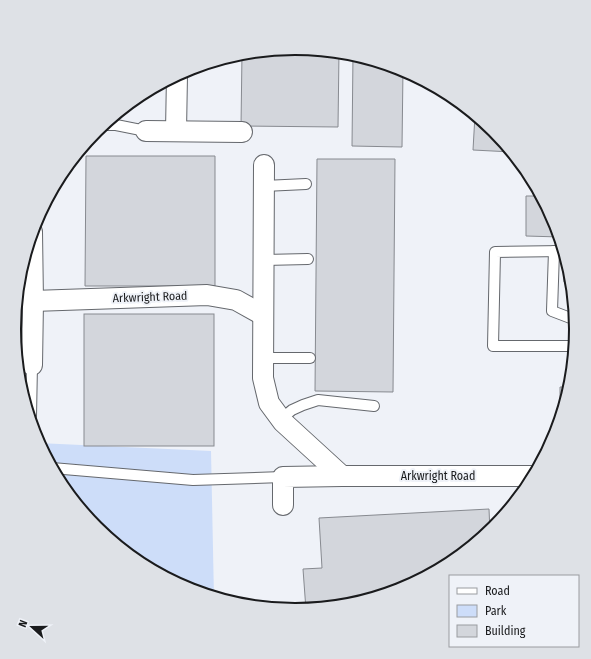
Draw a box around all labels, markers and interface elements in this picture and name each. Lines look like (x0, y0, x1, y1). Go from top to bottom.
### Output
street label: Arkwright Road (112, 289, 188, 305)
street label: Arkwright Road (401, 469, 475, 483)
legend (449, 575, 579, 647)
text: Road (485, 584, 510, 598)
text: Park (485, 604, 507, 618)
north arrow (12, 607, 52, 647)
text: N (16, 618, 30, 629)
text: Building (485, 624, 526, 638)

